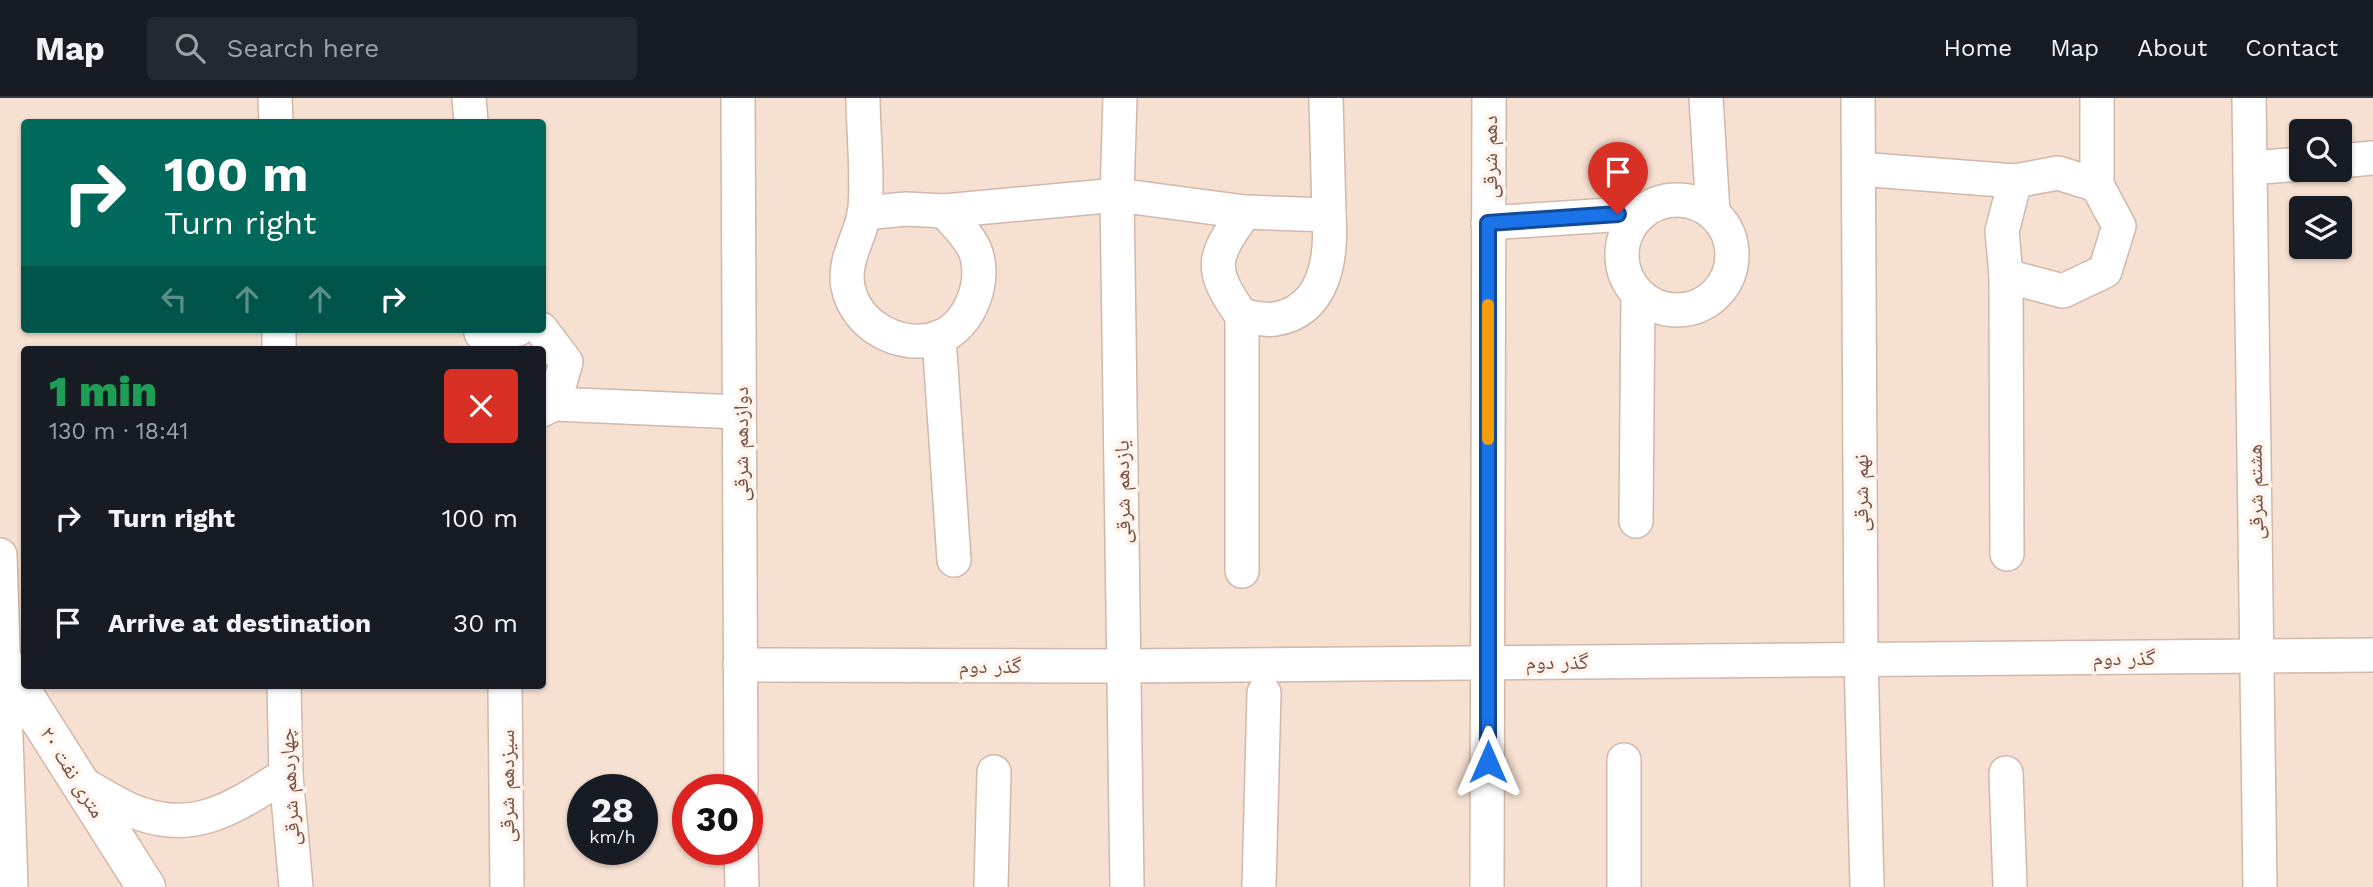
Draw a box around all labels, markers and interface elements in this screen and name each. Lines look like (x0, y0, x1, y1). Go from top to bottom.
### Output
search box (147, 17, 637, 80)
text: Map (35, 29, 105, 68)
icon: search (171, 29, 209, 67)
text: Search here (227, 33, 379, 63)
text: Home (1944, 34, 2012, 62)
text: Map (2050, 34, 2099, 62)
text: About (2137, 34, 2207, 62)
text: Contact (2245, 34, 2338, 62)
street label: دهم شرقی (1477, 115, 1504, 199)
map controls (2289, 119, 2352, 259)
button: search (2289, 119, 2352, 182)
pin (1588, 142, 1648, 214)
text: 100 m (164, 145, 308, 203)
icon: right (49, 147, 140, 238)
icon: arrive (1599, 153, 1637, 191)
button: layers (2289, 196, 2352, 259)
text: Turn right (164, 204, 316, 242)
icon: left (155, 280, 193, 318)
icon: ahead (228, 280, 266, 318)
icon: ahead (301, 280, 339, 318)
icon: right (374, 280, 412, 318)
text: 1 min (49, 367, 157, 416)
button: close (444, 369, 518, 443)
street label: دوازدهم شرقی (728, 387, 755, 501)
text: 130 m · 18:41 (49, 418, 188, 445)
street label: یازدهم شرقی (1109, 440, 1137, 544)
street label: هشتم شرقی (2242, 444, 2270, 540)
street label: نهم شرقی (1848, 454, 1875, 532)
icon: right (49, 499, 87, 537)
text: Turn right (108, 503, 235, 533)
text: 100 m (442, 503, 518, 533)
icon: arrive (49, 604, 87, 642)
text: Arrive at destination (108, 608, 371, 638)
text: 30 m (453, 608, 518, 638)
street label: گذر دوم (2093, 645, 2156, 672)
street label: گذر دوم (1526, 649, 1589, 676)
street label: گذر دوم (959, 653, 1022, 680)
street label: ۲۰ متری نفت (35, 722, 111, 822)
position arrow (1451, 725, 1525, 799)
street label: چهاردهم شرقی (273, 727, 307, 847)
street label: سیزدهم شرقی (494, 729, 521, 843)
speed limit sign: 30 (672, 774, 763, 865)
text: 28 (591, 789, 634, 831)
text: km/h (589, 826, 636, 847)

